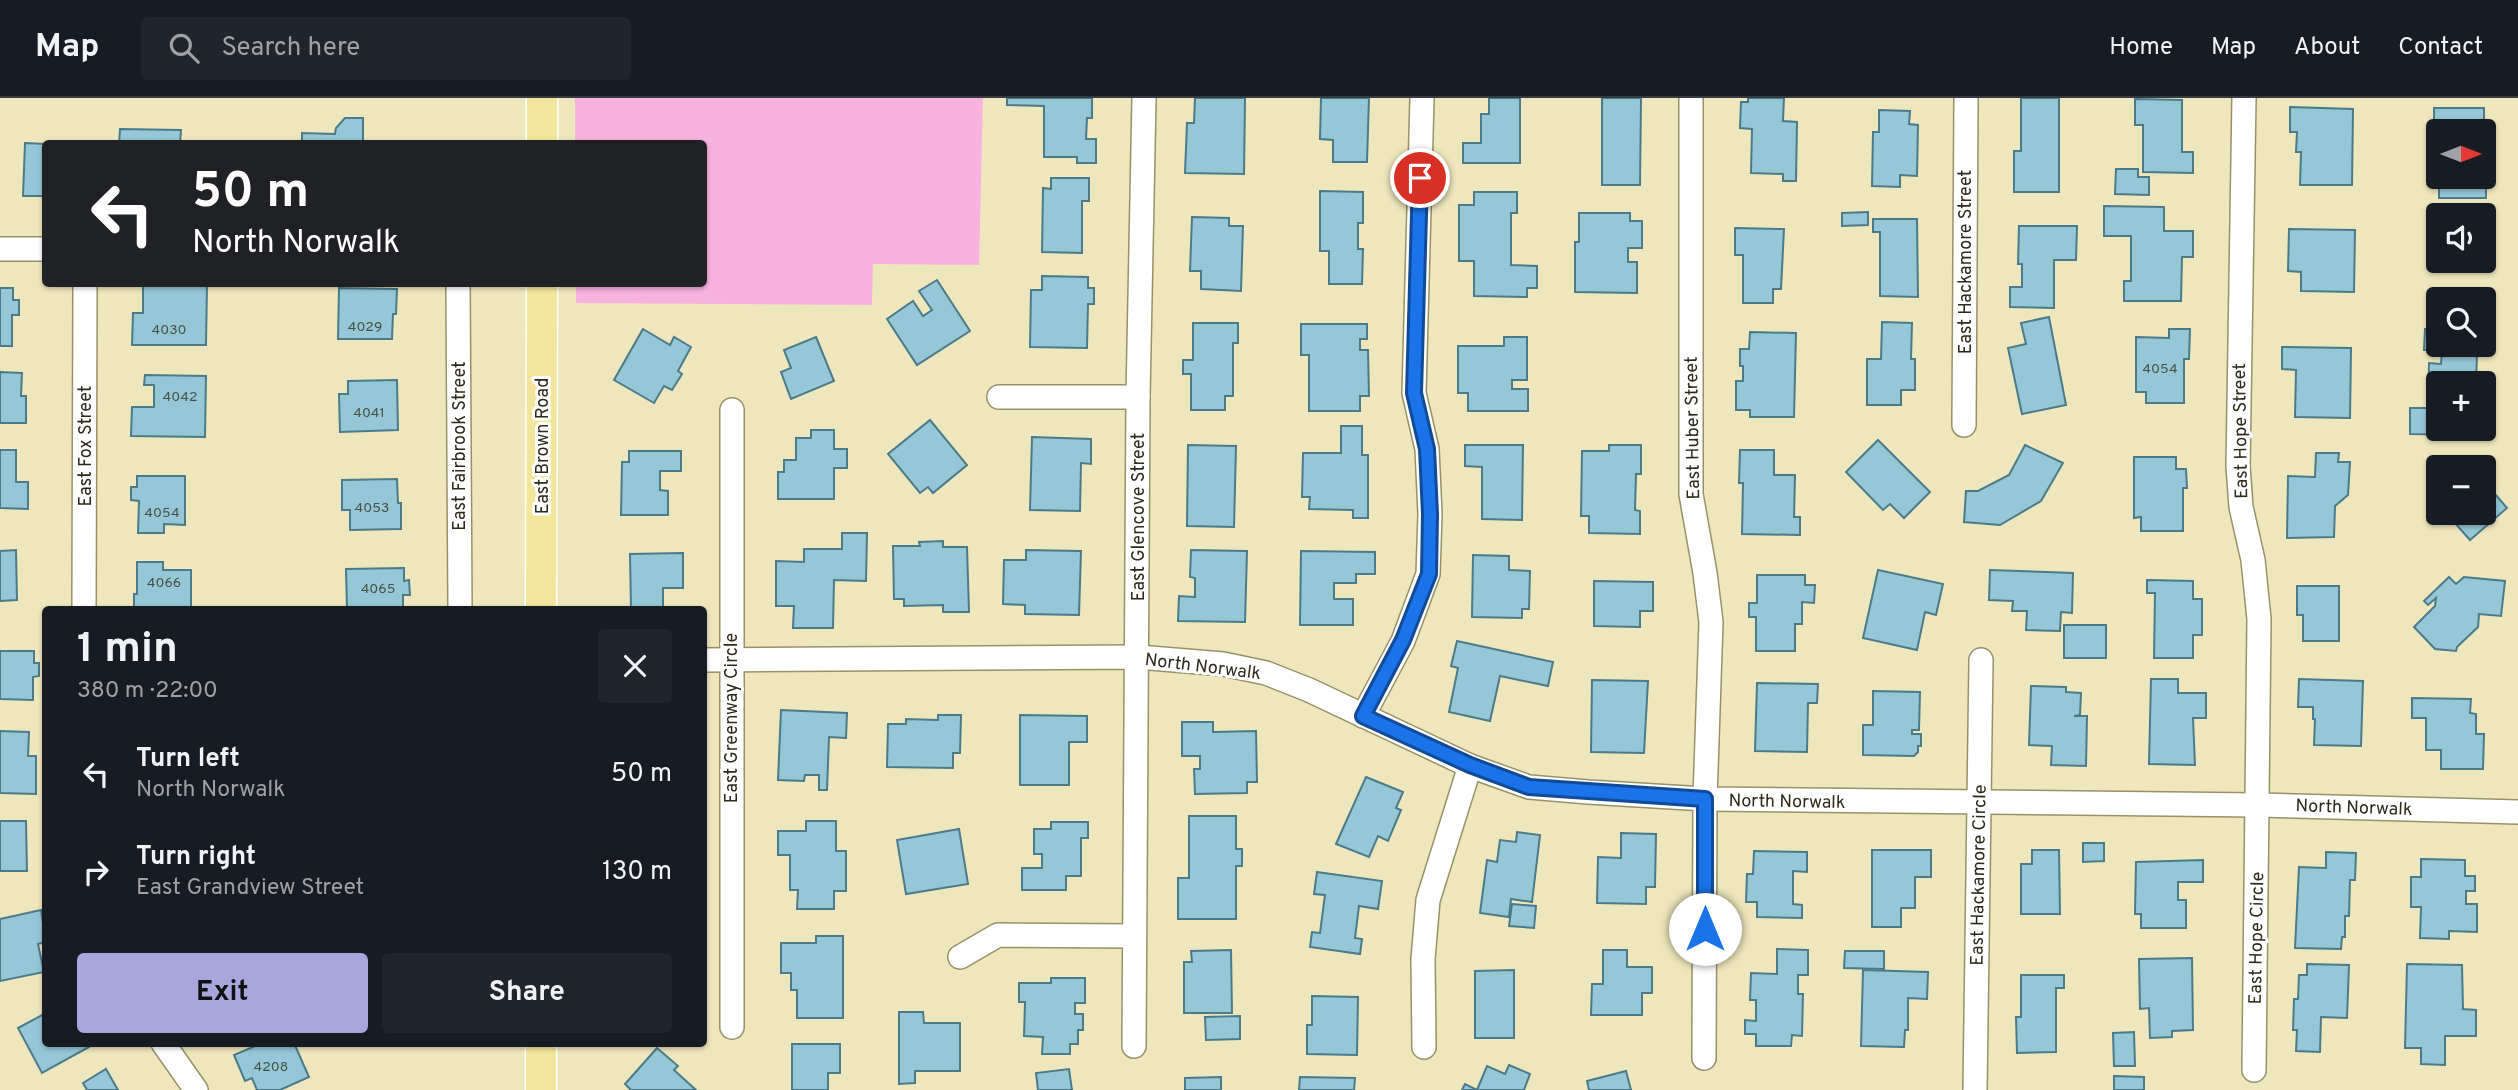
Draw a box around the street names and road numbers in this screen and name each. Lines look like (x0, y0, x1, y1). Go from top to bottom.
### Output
street label: East Hackamore Street (1955, 170, 1978, 354)
street label: East Huber Street (1681, 356, 1706, 500)
street label: East Fairbrook Street (449, 361, 472, 531)
street label: East Hope Street (2229, 363, 2254, 499)
street label: East Brown Road (532, 378, 555, 514)
street label: East Fox Street (75, 386, 98, 506)
street label: East Glencove Street (1128, 433, 1151, 601)
street label: East Greenway Circle (721, 633, 744, 803)
street label: North Norwalk (1143, 649, 1262, 686)
street label: East Hackamore Circle (1966, 784, 1993, 966)
street label: North Norwalk (1728, 790, 1846, 815)
street label: North Norwalk (2295, 795, 2413, 822)
street label: East Hope Circle (2245, 872, 2270, 1005)

